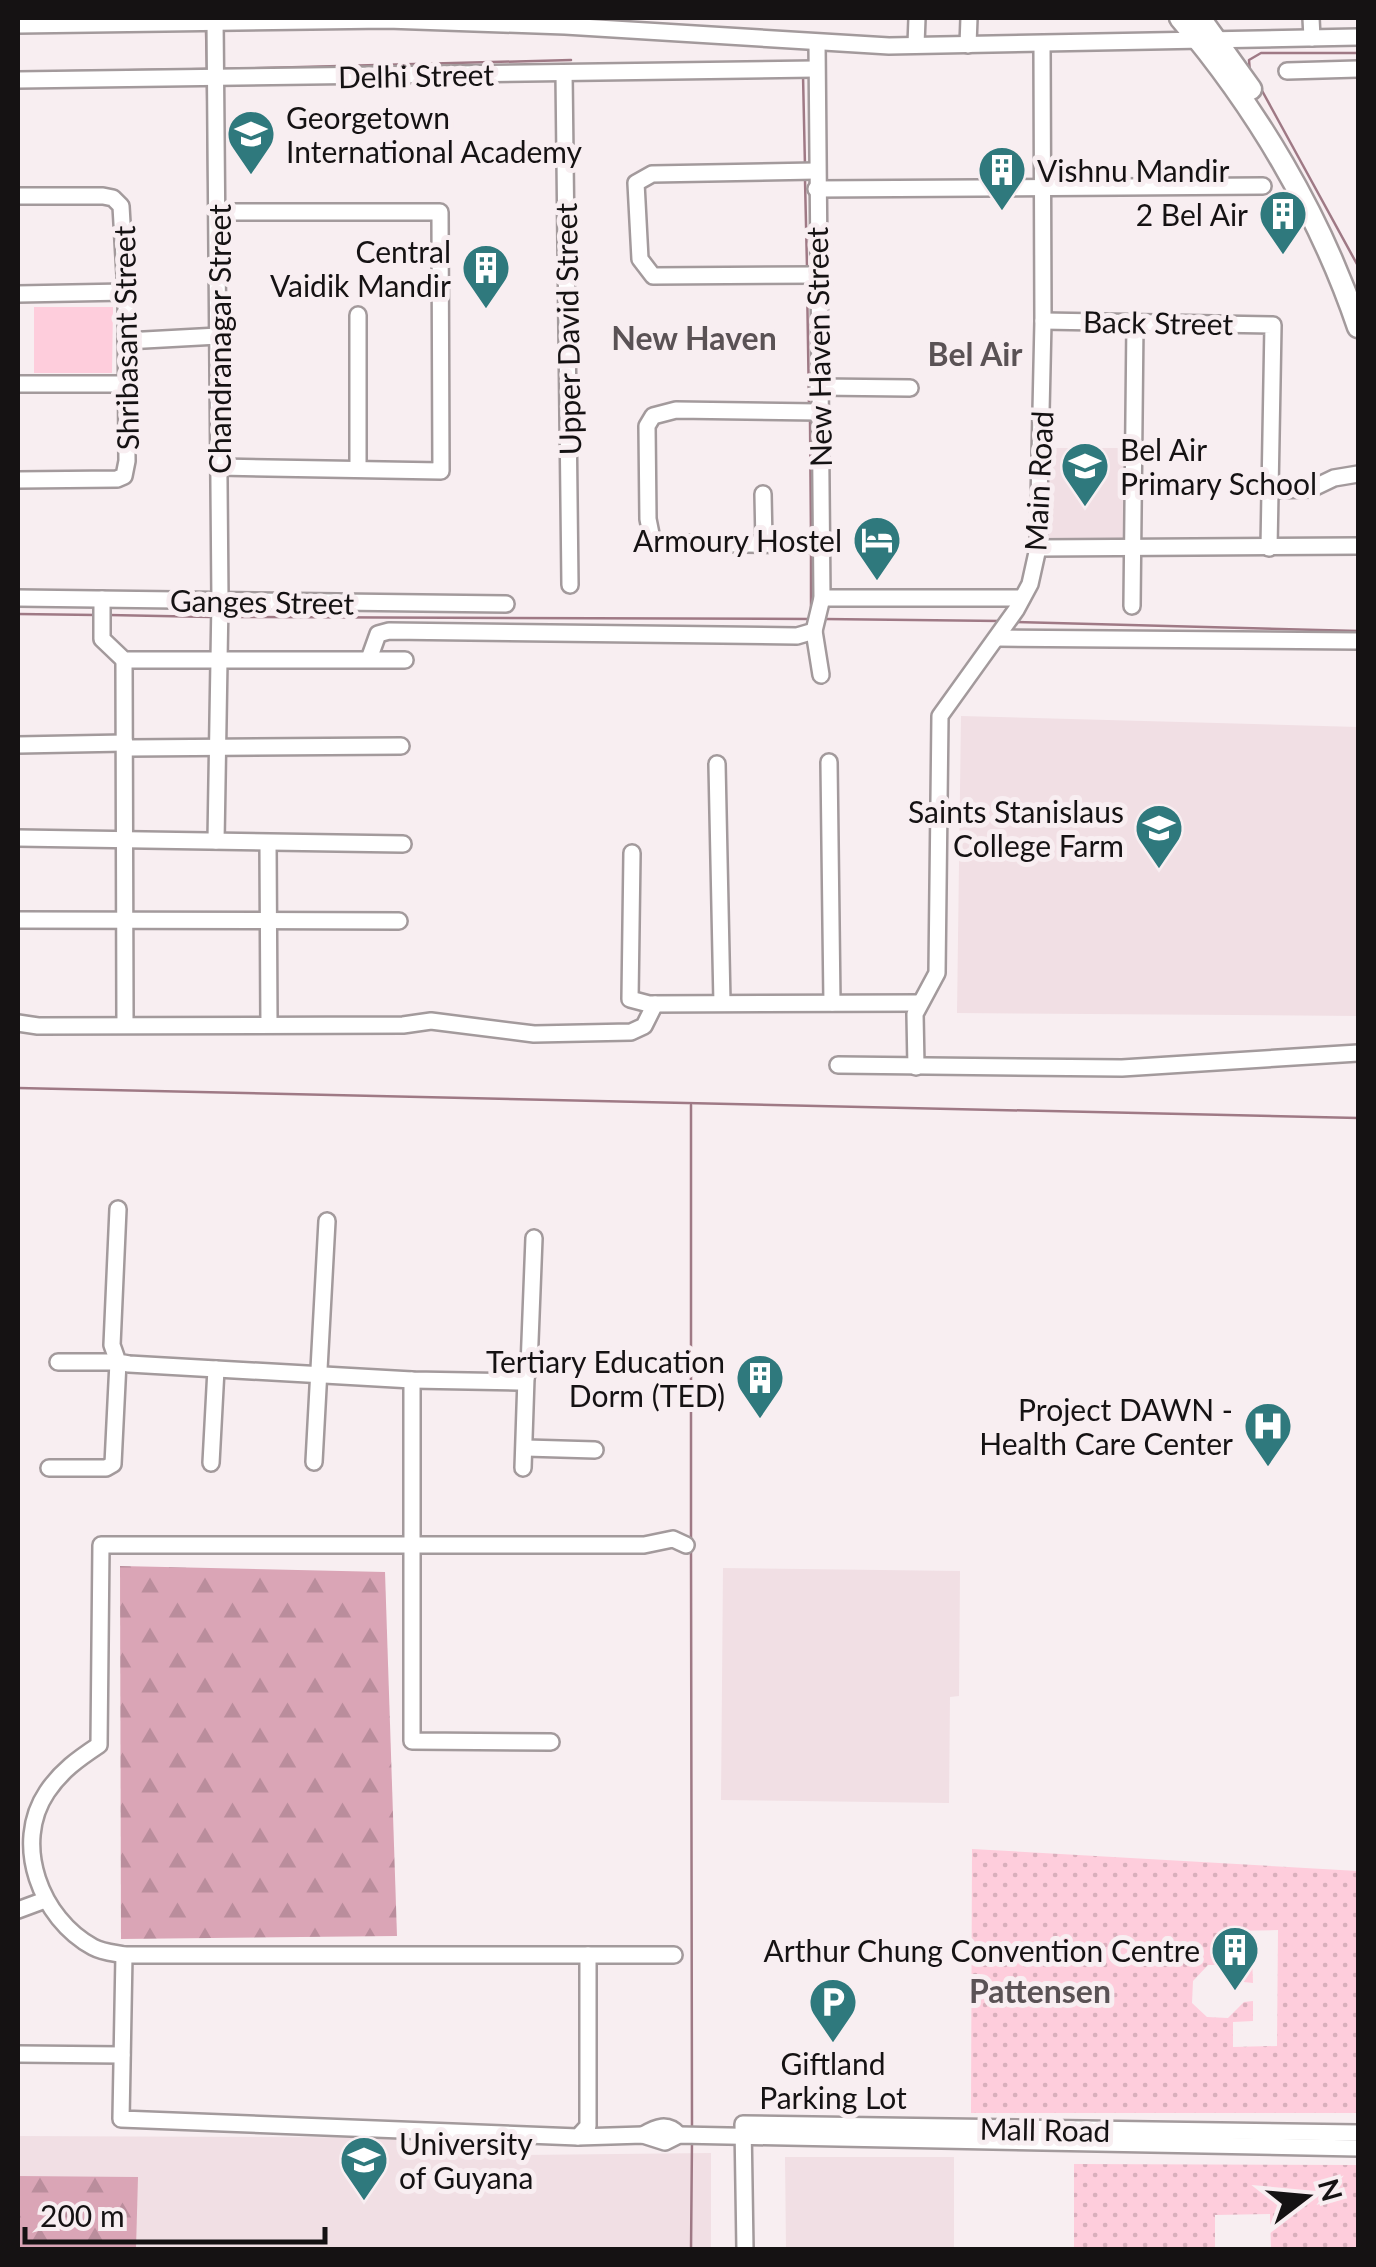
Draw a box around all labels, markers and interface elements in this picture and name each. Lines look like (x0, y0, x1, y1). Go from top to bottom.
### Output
street label: Delhi Street (338, 56, 495, 94)
place label: Georgetown International Academy (286, 99, 583, 169)
school or university icon: Georgetown International Academy (225, 108, 277, 176)
building icon: Vishnu Mandir (976, 144, 1028, 212)
place label: Vishnu Mandir (1037, 152, 1229, 188)
building icon: 2 Bel Air (1257, 188, 1309, 256)
place label: 2 Bel Air (1136, 196, 1248, 232)
street label: Upper David Street (547, 202, 587, 455)
street label: Chandranagar Street (201, 204, 237, 474)
street label: Shribasant Street (105, 225, 145, 451)
street label: New Haven Street (798, 226, 838, 467)
place label: Central Vaidik Mandir (270, 233, 451, 303)
building icon: Central Vaidik Mandir (460, 242, 512, 310)
street label: Back Street (1083, 303, 1234, 341)
district label: New Haven (611, 318, 777, 357)
district label: Bel Air (928, 334, 1022, 373)
street label: Main Road (1016, 410, 1060, 552)
place label: Bel Air Primary School (1120, 431, 1317, 501)
school or university icon: Bel Air Primary School (1059, 440, 1111, 508)
hotel icon: Armoury Hostel (851, 514, 903, 582)
place label: Armoury Hostel (633, 522, 842, 558)
street label: Ganges Street (170, 581, 355, 621)
place label: Saints Stanislaus College Farm (908, 793, 1124, 863)
school or university icon: Saints Stanislaus College Farm (1133, 802, 1185, 870)
place label: Tertiary Education Dorm (TED) (486, 1343, 725, 1413)
building icon: Tertiary Education Dorm (TED) (734, 1352, 786, 1420)
place label: Project DAWN - Health Care Center (979, 1391, 1233, 1461)
hospital icon: Project DAWN - Health Care Center (1242, 1400, 1294, 1468)
building icon: Arthur Chung Convention Centre (1209, 1924, 1261, 1992)
place label: Arthur Chung Convention Centre (764, 1932, 1200, 1968)
district label: Pattensen (969, 1971, 1111, 2010)
parking icon: Giftland Parking Lot (807, 1976, 859, 2044)
place label: Giftland Parking Lot (759, 2045, 907, 2115)
street label: Mall Road (979, 2110, 1111, 2148)
place label: University of Guyana (399, 2125, 533, 2195)
school or university icon: University of Guyana (338, 2134, 390, 2202)
north arrow (1256, 2147, 1356, 2247)
text: N (1312, 2175, 1350, 2205)
scale bar (25, 2182, 325, 2244)
text: 200 m (40, 2197, 125, 2233)

